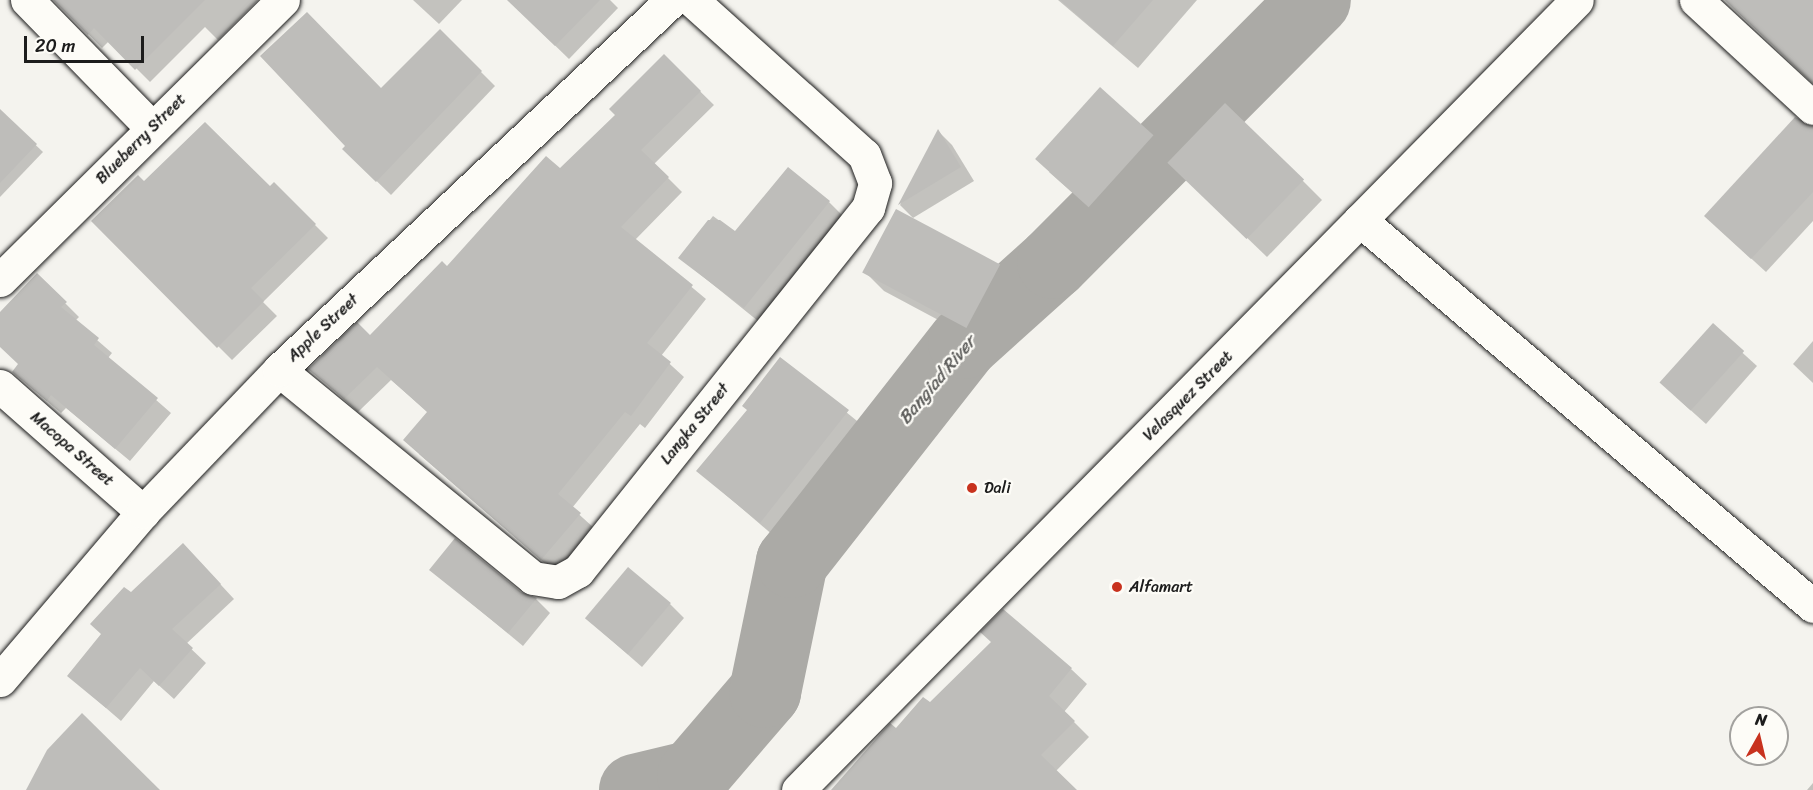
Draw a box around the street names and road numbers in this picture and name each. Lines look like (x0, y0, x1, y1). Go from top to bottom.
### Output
street label: Blueberry Street (92, 90, 190, 188)
street label: Apple Street (283, 290, 363, 366)
street label: Velasquez Street (1139, 347, 1237, 445)
street label: Langka Street (656, 379, 734, 469)
street label: Macopa Street (26, 408, 118, 490)

